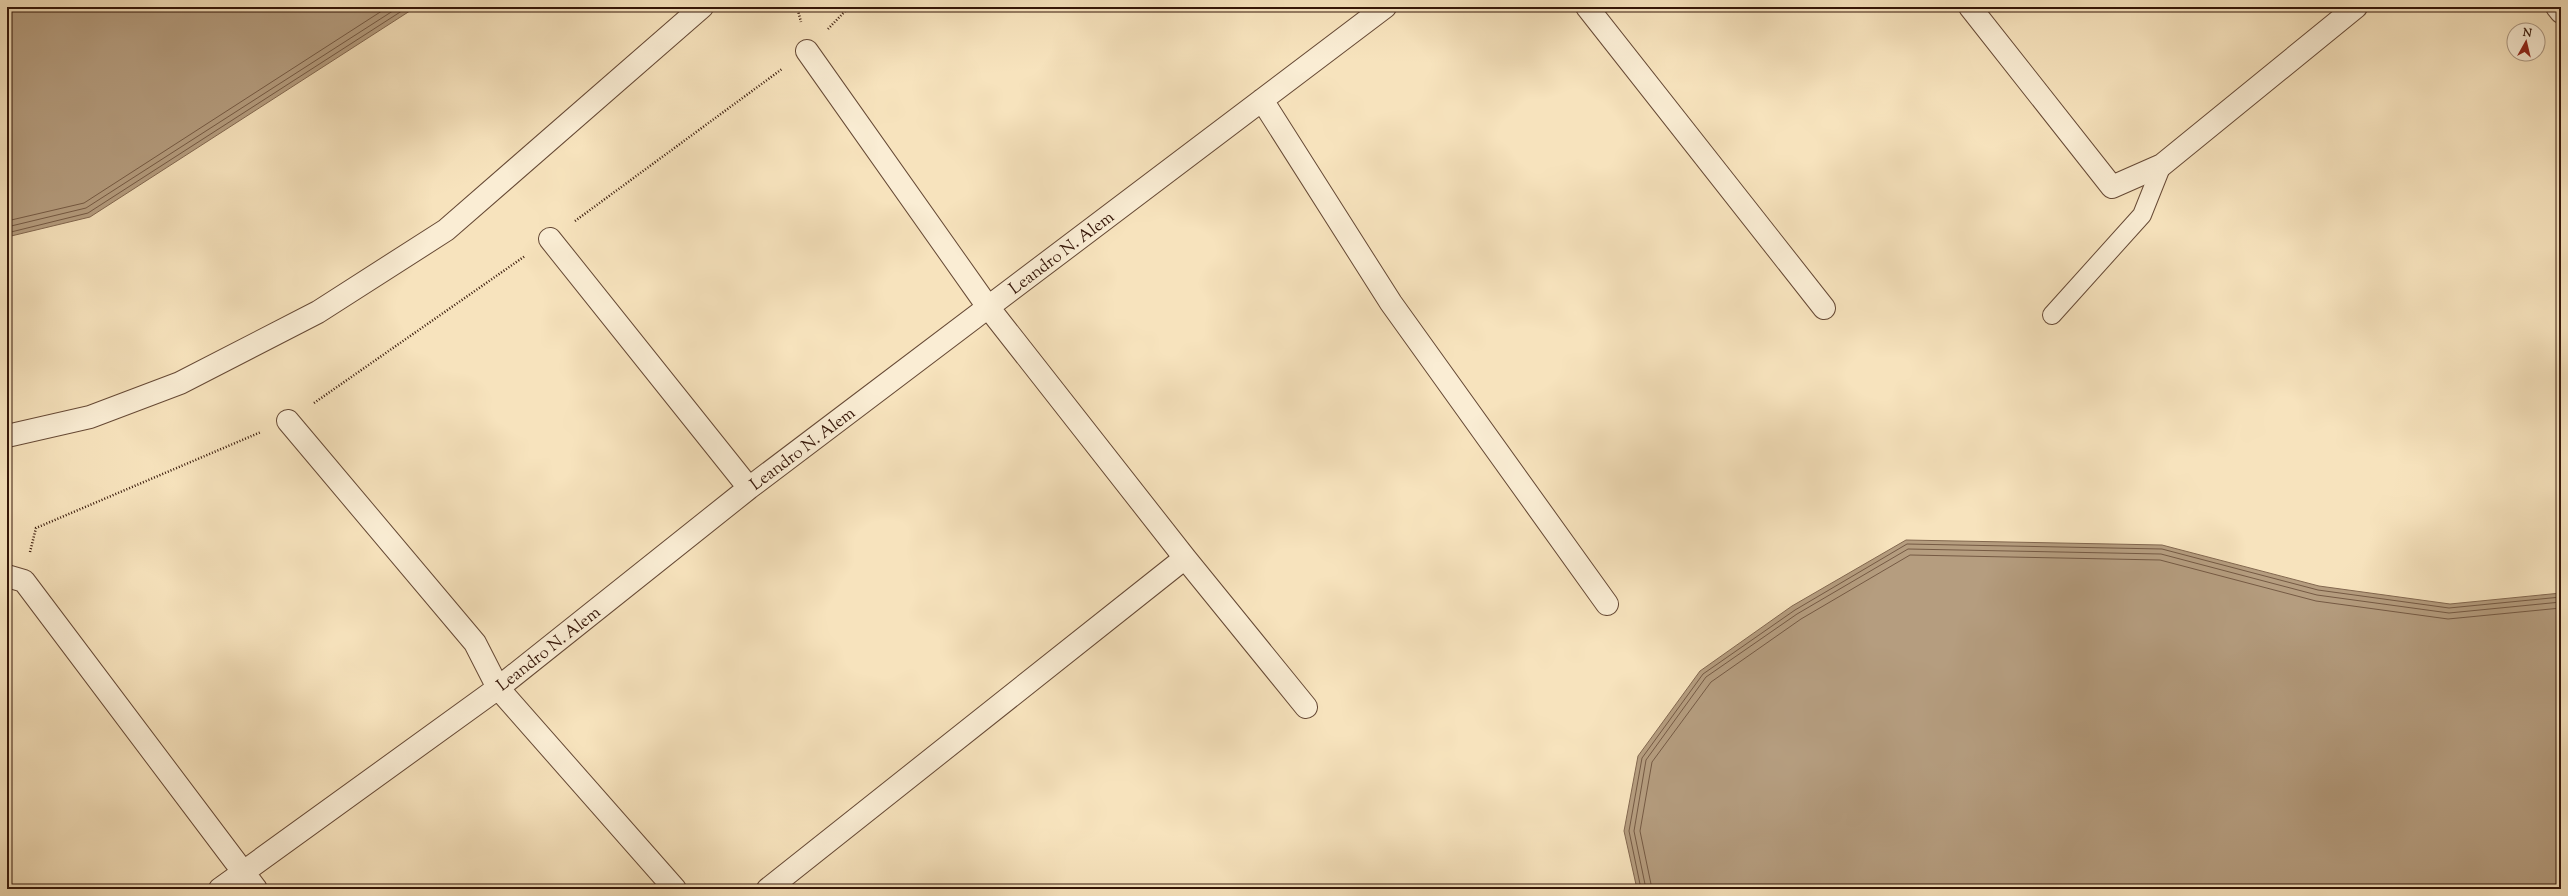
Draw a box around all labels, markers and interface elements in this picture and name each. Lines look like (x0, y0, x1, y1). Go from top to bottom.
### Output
north arrow (2506, 22, 2546, 62)
text: N (2521, 24, 2533, 42)
street label: Leandro N. Alem (1005, 206, 1120, 301)
street label: Leandro N. Alem (746, 402, 861, 497)
street label: Leandro N. Alem (492, 601, 606, 698)

